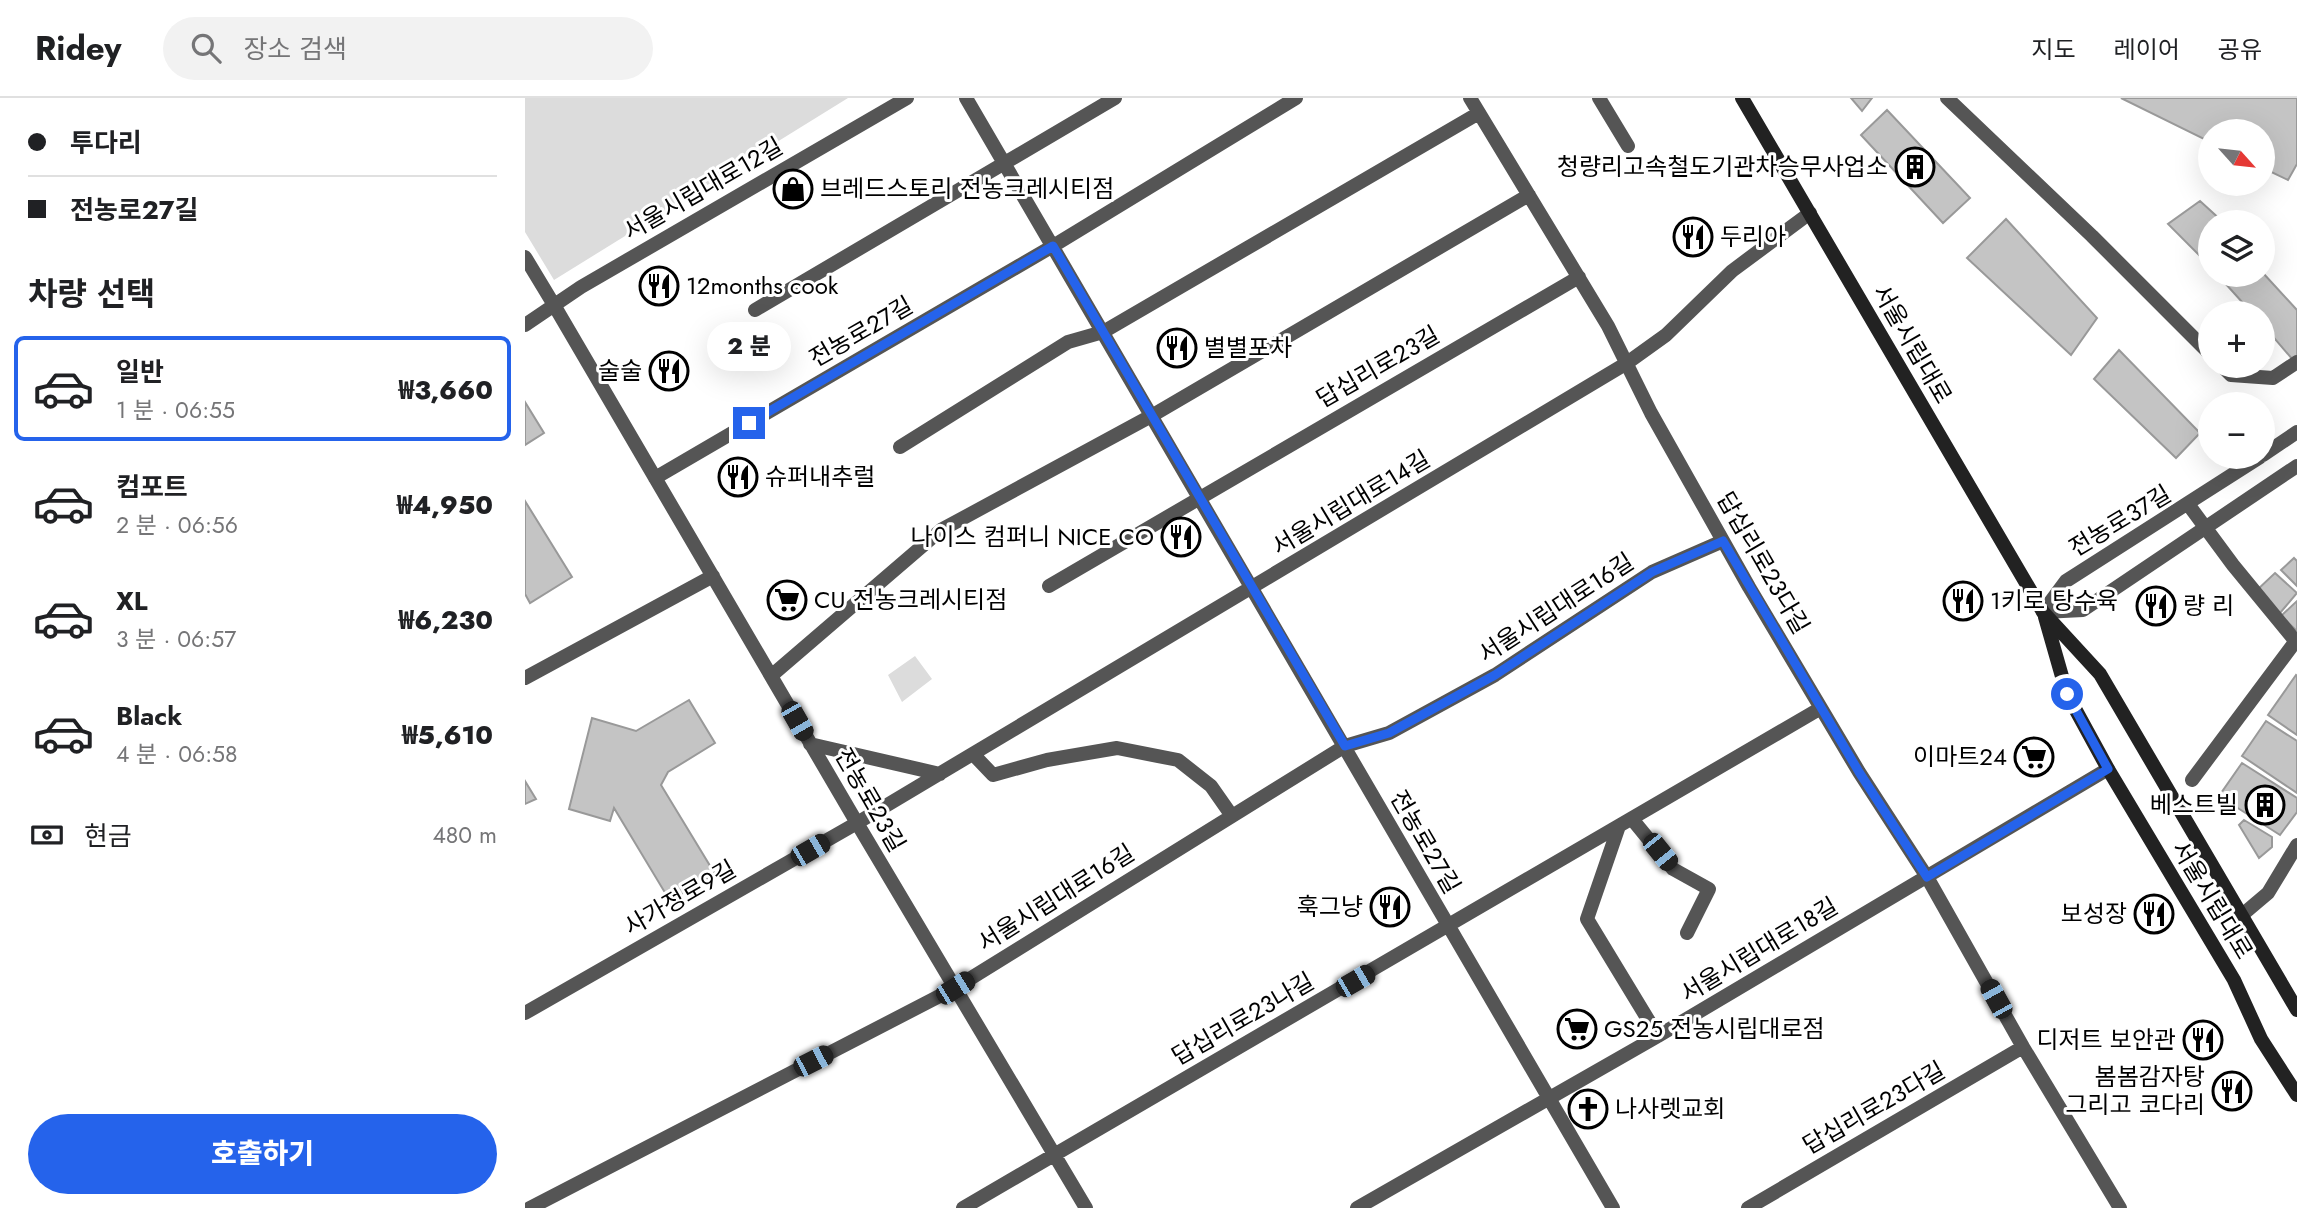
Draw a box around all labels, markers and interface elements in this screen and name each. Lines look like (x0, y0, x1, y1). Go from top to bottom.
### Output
search box (163, 17, 653, 80)
text: Ridey (35, 25, 121, 72)
icon: search (187, 29, 225, 67)
text: 장소 검색 (243, 30, 347, 68)
text: 지도 (2031, 32, 2076, 67)
text: 레이어 (2114, 32, 2180, 67)
text: 공유 (2218, 32, 2262, 67)
north arrow (2198, 119, 2275, 196)
map controls (2198, 119, 2275, 469)
text: 투다리 (70, 124, 142, 162)
street label: 서울시립대로12길 (616, 129, 789, 248)
building icon: 청량리고속철도기관차승무사업소 (1894, 146, 1936, 188)
place label: 청량리고속철도기관차승무사업소 (1557, 149, 1888, 184)
shop icon: 브레드스토리 전농크레시티점 (772, 168, 814, 210)
place label: 브레드스토리 전농크레시티점 (820, 171, 1114, 206)
text: 전농로27길 (70, 191, 198, 229)
button: layers (2198, 210, 2275, 287)
restaurant icon: 두리아 (1672, 216, 1714, 258)
place label: 두리아 (1720, 219, 1786, 254)
restaurant icon: 12months cook (638, 265, 680, 307)
place label: 12months cook (686, 268, 839, 303)
text: 차량 선택 (28, 271, 155, 317)
street label: 서울시립대로 (1864, 278, 1961, 410)
street label: 전농로27길 (802, 288, 919, 375)
button: + (2198, 301, 2275, 378)
street label: 답십리로23길 (1310, 317, 1446, 416)
callout: 2 분 (707, 322, 791, 370)
restaurant icon: 별별포차 (1156, 327, 1198, 369)
text: 2 분 (727, 329, 771, 363)
place label: 별별포차 (1204, 330, 1292, 365)
restaurant icon: 술술 (648, 350, 690, 392)
text: 일반 (116, 353, 164, 391)
place label: 술술 (598, 353, 642, 388)
icon: car (32, 357, 95, 420)
text: ₩3,660 (399, 371, 493, 409)
button: − (2198, 392, 2275, 469)
text: 1 분 · 06:55 (116, 393, 235, 427)
route end (733, 407, 765, 439)
street label: 서울시립대로14길 (1265, 441, 1437, 564)
restaurant icon: 슈퍼내추럴 (717, 456, 759, 498)
place label: 슈퍼내추럴 (765, 459, 875, 494)
text: 컴포트 (116, 468, 188, 506)
icon: car (32, 472, 95, 535)
street label: 전농로37길 (2062, 476, 2177, 565)
street label: 답십리로23다길 (1708, 485, 1818, 640)
text: ₩4,950 (397, 486, 493, 524)
text: 2 분 · 06:56 (116, 508, 238, 542)
restaurant icon: 나이스 컴퍼니 NICE CO (1160, 516, 1202, 558)
place label: 나이스 컴퍼니 NICE CO (910, 519, 1154, 554)
street label: 서울시립대로16길 (1471, 544, 1640, 671)
supermarket icon: CU 전농크레시티점 (766, 579, 808, 621)
restaurant icon: 1키로 탕수육 (1942, 580, 1984, 622)
text: XL (116, 582, 148, 620)
place label: CU 전농크레시티점 (814, 582, 1007, 617)
place label: 1키로 탕수육 (1990, 583, 2118, 618)
restaurant icon: 량 리 (2135, 585, 2177, 627)
icon: car (32, 587, 95, 650)
place label: 량 리 (2183, 588, 2234, 623)
text: ₩6,230 (399, 601, 493, 639)
text: 3 분 · 06:57 (116, 622, 236, 656)
route start (2051, 678, 2083, 710)
text: Black (116, 697, 182, 735)
car (778, 698, 817, 744)
icon: car (32, 702, 95, 765)
text: ₩5,610 (402, 716, 493, 754)
supermarket icon: 이마트24 (2013, 736, 2055, 778)
text: 4 분 · 06:58 (116, 737, 238, 771)
place label: 이마트24 (1913, 739, 2007, 774)
street label: 전농로23길 (827, 741, 914, 858)
street label: 전농로27길 (1382, 783, 1469, 900)
building icon: 베스트빌 (2244, 784, 2286, 826)
place label: 베스트빌 (2150, 787, 2238, 822)
icon: cash (28, 816, 66, 854)
text: 현금 (84, 817, 132, 855)
text: 480 m (432, 818, 497, 852)
car (1639, 829, 1682, 875)
car (787, 830, 834, 870)
street label: 서울시립대로 (2163, 834, 2262, 966)
street label: 서울시립대로16길 (970, 835, 1141, 960)
street label: 사가정로9길 (617, 851, 742, 944)
restaurant icon: 훅그냥 (1369, 886, 1411, 928)
place label: 훅그냥 (1297, 889, 1363, 924)
street label: 서울시립대로18길 (1673, 889, 1844, 1011)
restaurant icon: 보성장 (2133, 893, 2175, 935)
place label: 보성장 (2061, 896, 2127, 931)
car (1332, 961, 1379, 1001)
street label: 답십리로23나길 (1165, 964, 1320, 1074)
car (932, 968, 979, 1008)
car (1977, 976, 2016, 1022)
supermarket icon: GS25 전농시립대로점 (1556, 1008, 1598, 1050)
place label: GS25 전농시립대로점 (1604, 1011, 1825, 1046)
restaurant icon: 디저트 보안관 (2182, 1019, 2224, 1061)
place label: 디저트 보안관 (2036, 1022, 2176, 1057)
car (790, 1042, 837, 1080)
street label: 답십리로23다길 (1796, 1053, 1951, 1163)
place label: 봄봄감자탕 그리고 코다리 (2065, 1059, 2205, 1122)
restaurant icon: 봄봄감자탕 그리고 코다리 (2211, 1070, 2253, 1112)
church icon: 나사렛교회 (1567, 1088, 1609, 1130)
place label: 나사렛교회 (1615, 1091, 1725, 1126)
button: 호출하기 (28, 1114, 497, 1194)

